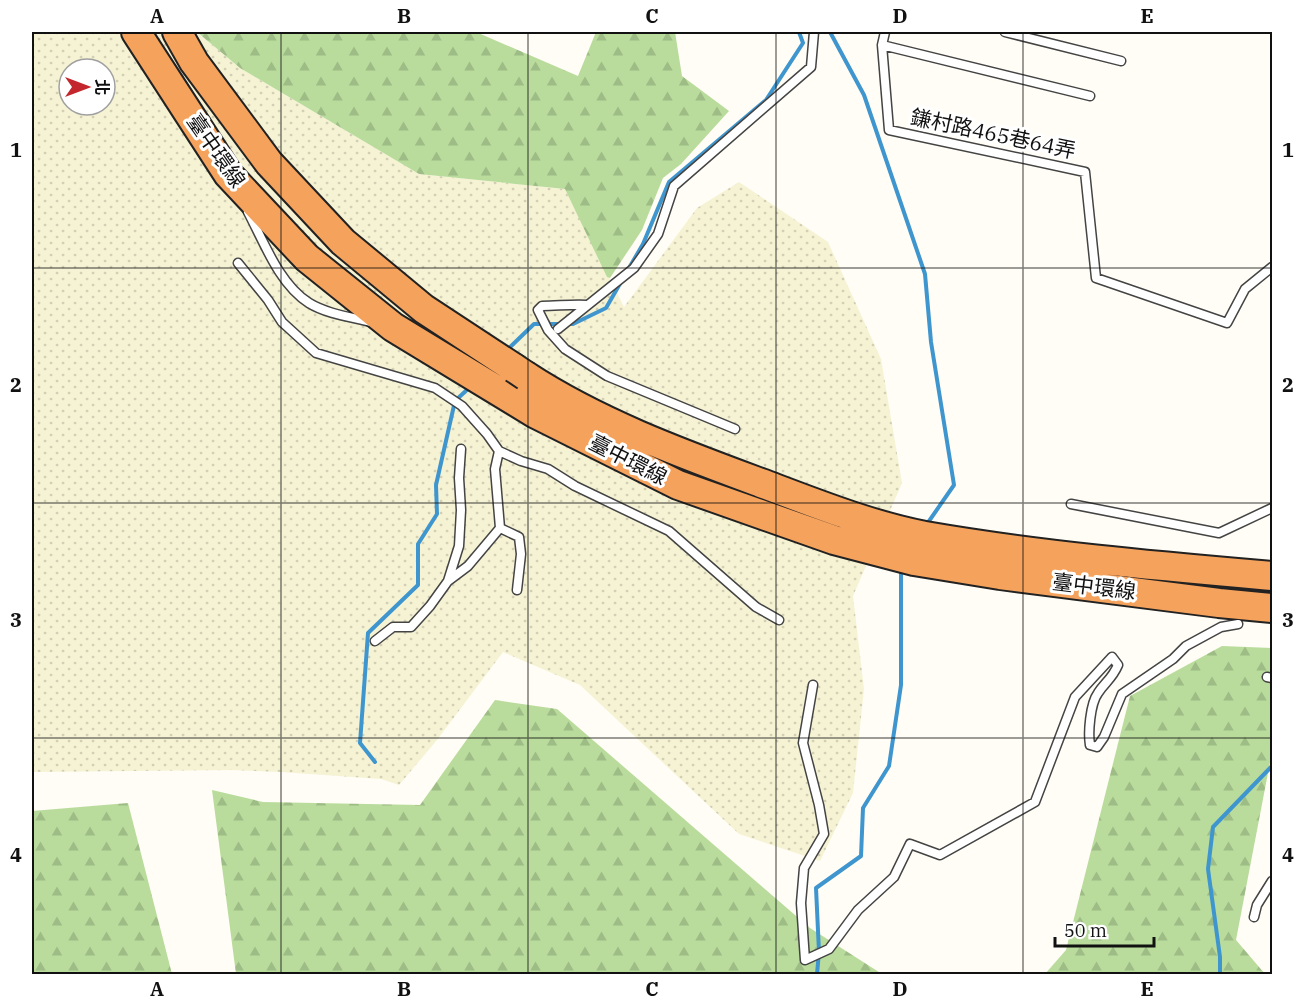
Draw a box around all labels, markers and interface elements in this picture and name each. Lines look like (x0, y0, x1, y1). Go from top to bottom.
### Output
text: A (150, 2, 164, 29)
text: B (397, 2, 411, 29)
text: C (645, 2, 659, 29)
text: D (892, 2, 908, 29)
text: E (1140, 2, 1154, 29)
north arrow (57, 57, 117, 117)
text: 北 (92, 79, 112, 95)
street label: 鎌村路465巷64弄 (908, 102, 1078, 164)
street label: 臺中環線 (181, 108, 252, 193)
text: 1 (10, 136, 22, 163)
text: 1 (1282, 136, 1294, 163)
text: 2 (10, 371, 22, 398)
text: 2 (1282, 371, 1294, 398)
street label: 臺中環線 (585, 428, 672, 491)
street label: 臺中環線 (1051, 567, 1138, 605)
text: 3 (10, 606, 22, 633)
text: 3 (1282, 606, 1294, 633)
text: 4 (10, 841, 22, 868)
text: 4 (1282, 841, 1294, 868)
scale bar (1055, 910, 1154, 948)
text: 50 m (1064, 919, 1107, 942)
text: A (150, 975, 164, 1002)
text: B (397, 975, 411, 1002)
text: C (645, 975, 659, 1002)
text: D (892, 975, 908, 1002)
text: E (1140, 975, 1154, 1002)

